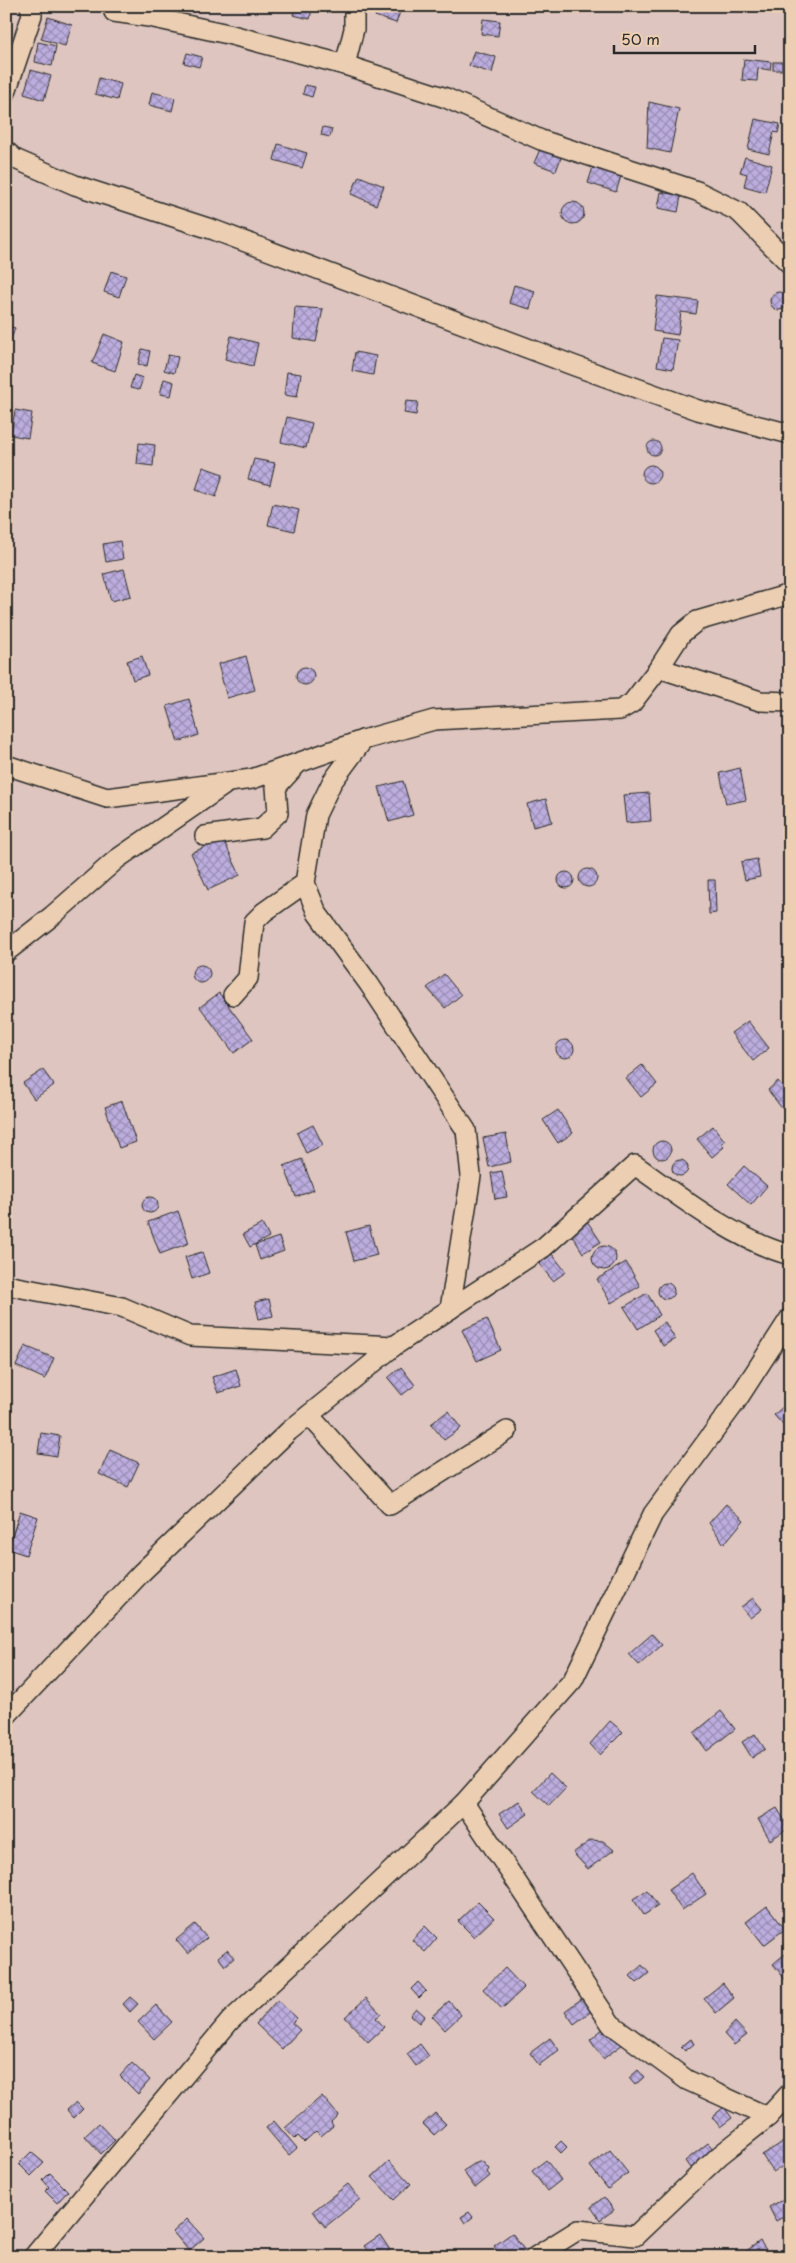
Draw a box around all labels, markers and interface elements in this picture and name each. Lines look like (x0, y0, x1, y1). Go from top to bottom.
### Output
scale bar (614, 22, 755, 54)
text: 50 m (621, 27, 660, 50)

